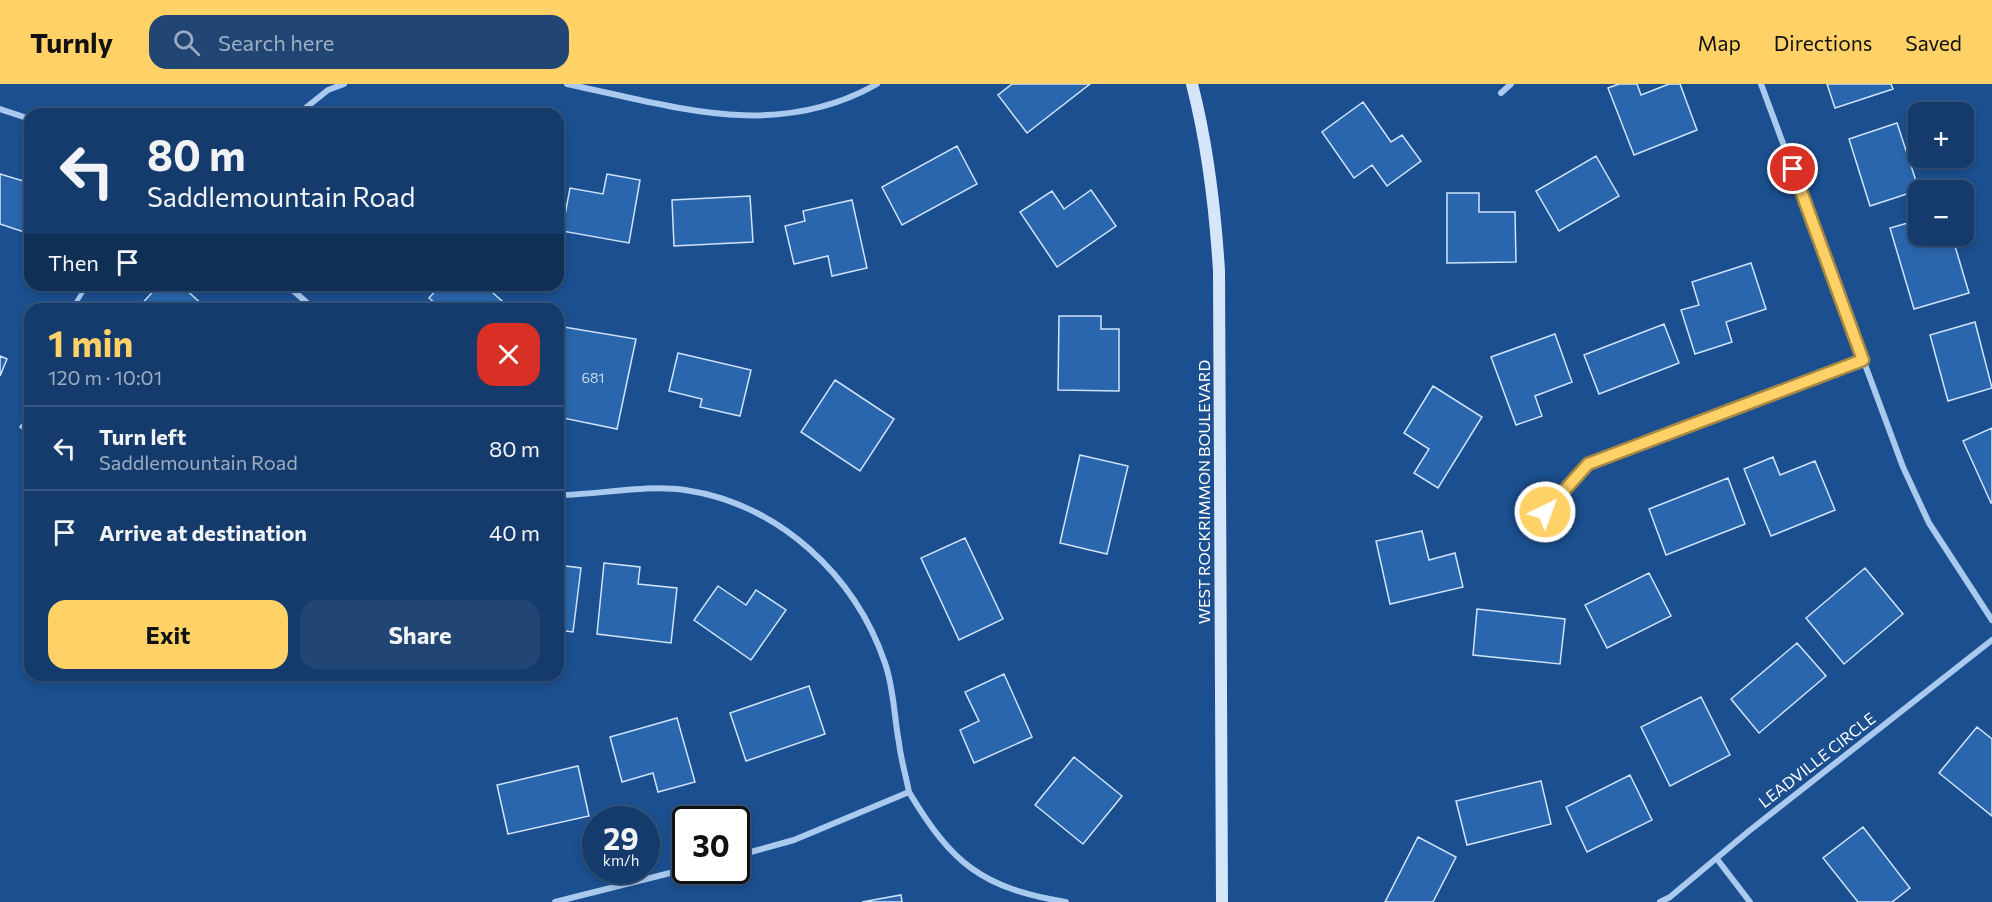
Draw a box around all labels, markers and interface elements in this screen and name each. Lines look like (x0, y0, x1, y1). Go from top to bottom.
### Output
search box (149, 15, 569, 69)
text: Turnly (30, 25, 113, 59)
icon: search (170, 26, 203, 59)
text: Search here (218, 29, 334, 56)
text: Map (1698, 30, 1741, 55)
text: Directions (1774, 30, 1872, 55)
text: Saved (1905, 30, 1962, 55)
map controls (1908, 102, 1974, 246)
button: + (1908, 102, 1974, 168)
text: 80 m (147, 128, 246, 180)
icon: left (48, 132, 126, 210)
pin (1767, 143, 1818, 194)
icon: arrive (1776, 152, 1809, 185)
text: Saddlemountain Road (147, 180, 415, 213)
button: − (1908, 180, 1974, 246)
icon: arrive (111, 246, 144, 279)
text: Then (48, 249, 99, 276)
text: 1 min (48, 320, 133, 364)
button: close (477, 323, 540, 386)
street label: WEST ROCKRIMMON BOULEVARD (1194, 360, 1213, 624)
text: 120 m · 10:01 (48, 365, 162, 389)
house number: 681 (582, 369, 604, 386)
text: Turn left (99, 423, 186, 450)
icon: left (48, 432, 81, 465)
text: 80 m (489, 435, 540, 462)
text: Saddlemountain Road (99, 450, 298, 474)
position arrow (1513, 480, 1577, 544)
icon: arrive (48, 516, 81, 549)
text: Arrive at destination (99, 519, 307, 546)
text: 40 m (489, 519, 540, 546)
button: Exit (48, 600, 288, 669)
button: Share (300, 600, 540, 669)
street label: LEADVILLE CIRCLE (1755, 708, 1879, 811)
speed limit sign: 30 (672, 806, 750, 884)
text: 29 (603, 819, 639, 856)
text: km/h (603, 851, 639, 869)

